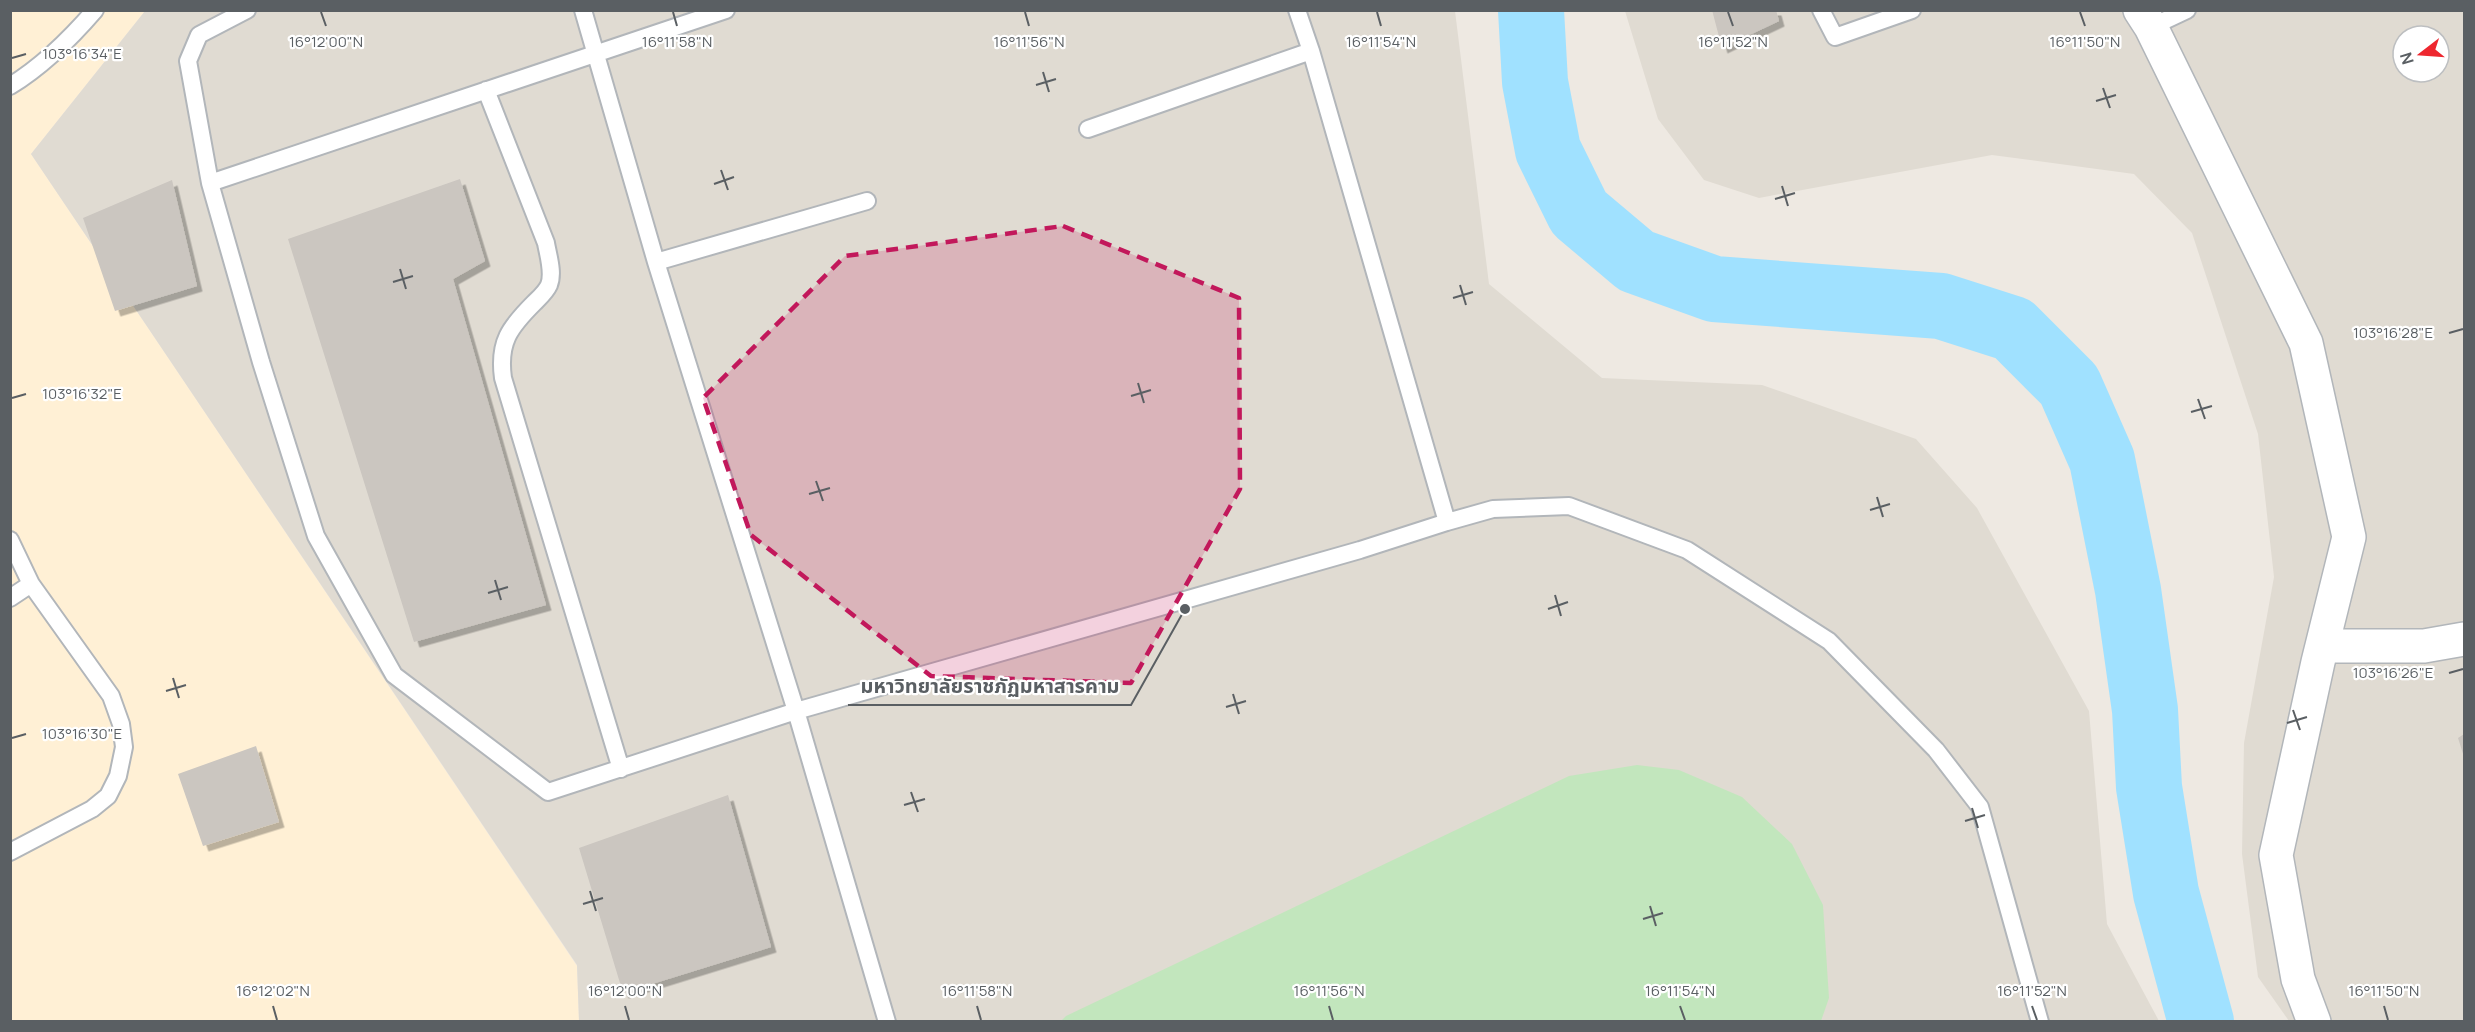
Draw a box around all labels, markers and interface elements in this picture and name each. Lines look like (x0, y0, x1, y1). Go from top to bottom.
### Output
north arrow (2391, 24, 2451, 84)
text: 16°12'00"N (289, 31, 363, 52)
text: 16°11'58"N (642, 31, 712, 52)
text: 16°11'56"N (994, 31, 1064, 52)
text: 16°11'54"N (1346, 31, 1416, 52)
text: 16°11'52"N (1698, 31, 1768, 52)
text: 16°11'50"N (2050, 31, 2120, 52)
text: 103°16'34"E (42, 43, 122, 64)
text: N (2394, 50, 2419, 67)
text: 103°16'28"E (2353, 322, 2433, 343)
text: 103°16'32"E (42, 383, 122, 404)
text: 103°16'26"E (2353, 662, 2433, 683)
callout: มหาวิทยาลัยราชภัฏมหาสารคาม (848, 667, 1131, 705)
text: มหาวิทยาลัยราชภัฏมหาสารคาม (861, 672, 1120, 699)
text: 103°16'30"E (42, 723, 122, 744)
text: 16°12'02"N (236, 980, 310, 1001)
text: 16°12'00"N (588, 980, 662, 1001)
text: 16°11'58"N (942, 980, 1012, 1001)
text: 16°11'56"N (1294, 980, 1364, 1001)
text: 16°11'54"N (1645, 980, 1715, 1001)
text: 16°11'52"N (1997, 980, 2067, 1001)
text: 16°11'50"N (2349, 980, 2419, 1001)

